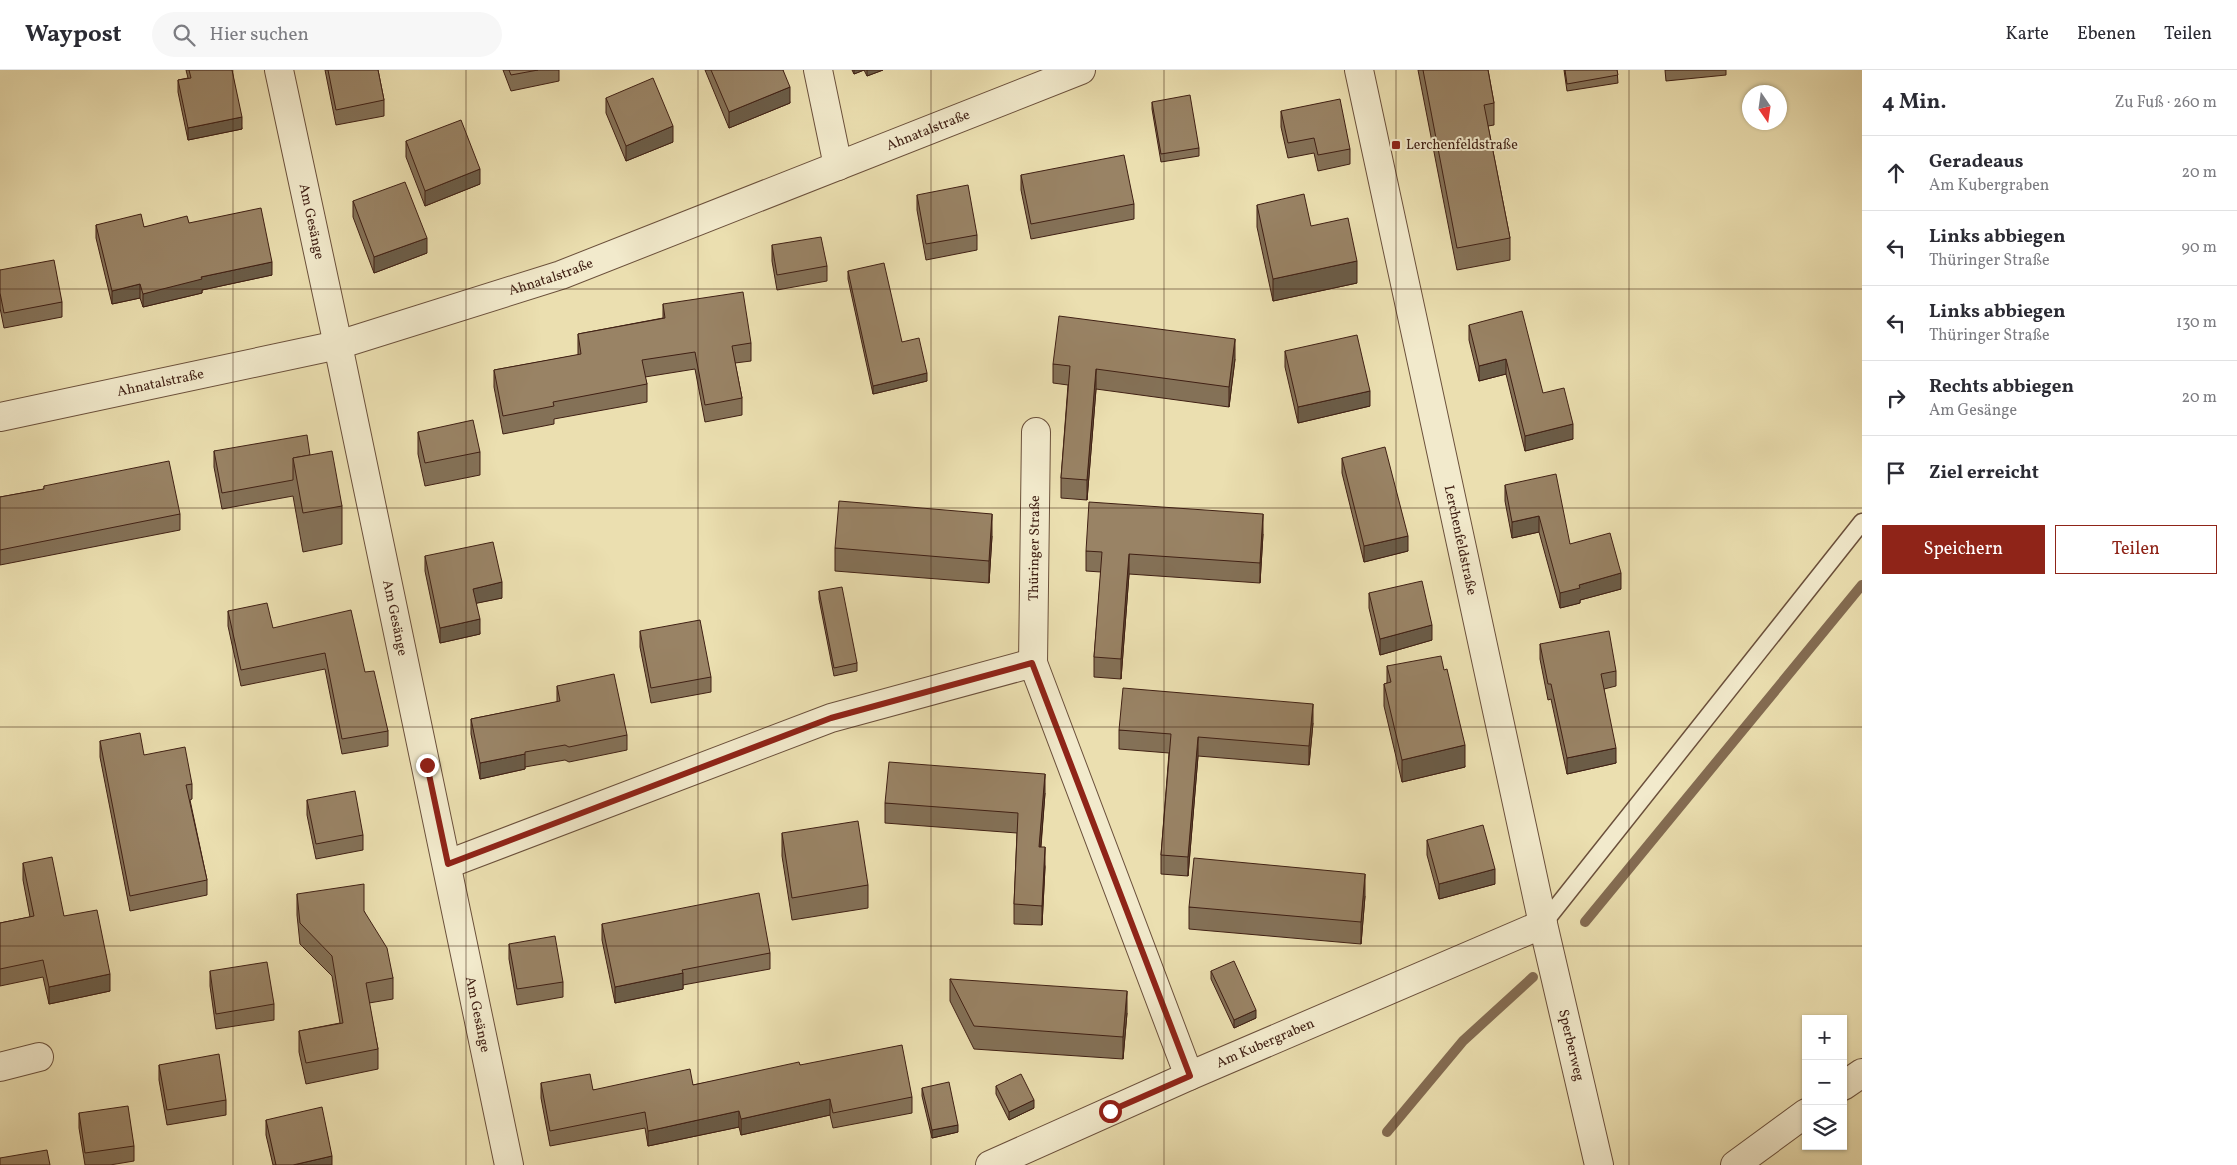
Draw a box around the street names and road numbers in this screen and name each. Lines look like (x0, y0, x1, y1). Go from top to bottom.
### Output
street label: Ahnatalstraße (884, 105, 973, 155)
street label: Am Gesänge (294, 182, 329, 262)
street label: Ahnatalstraße (506, 254, 596, 300)
street label: Ahnatalstraße (115, 364, 206, 401)
street label: Lerchenfeldstraße (1439, 483, 1481, 597)
street label: Thüringer Straße (1024, 495, 1045, 601)
street label: Am Gesänge (378, 578, 412, 658)
street label: Am Gesänge (460, 975, 495, 1054)
street label: Sperberweg (1554, 1007, 1589, 1083)
street label: Am Kubergraben (1213, 1014, 1317, 1073)

